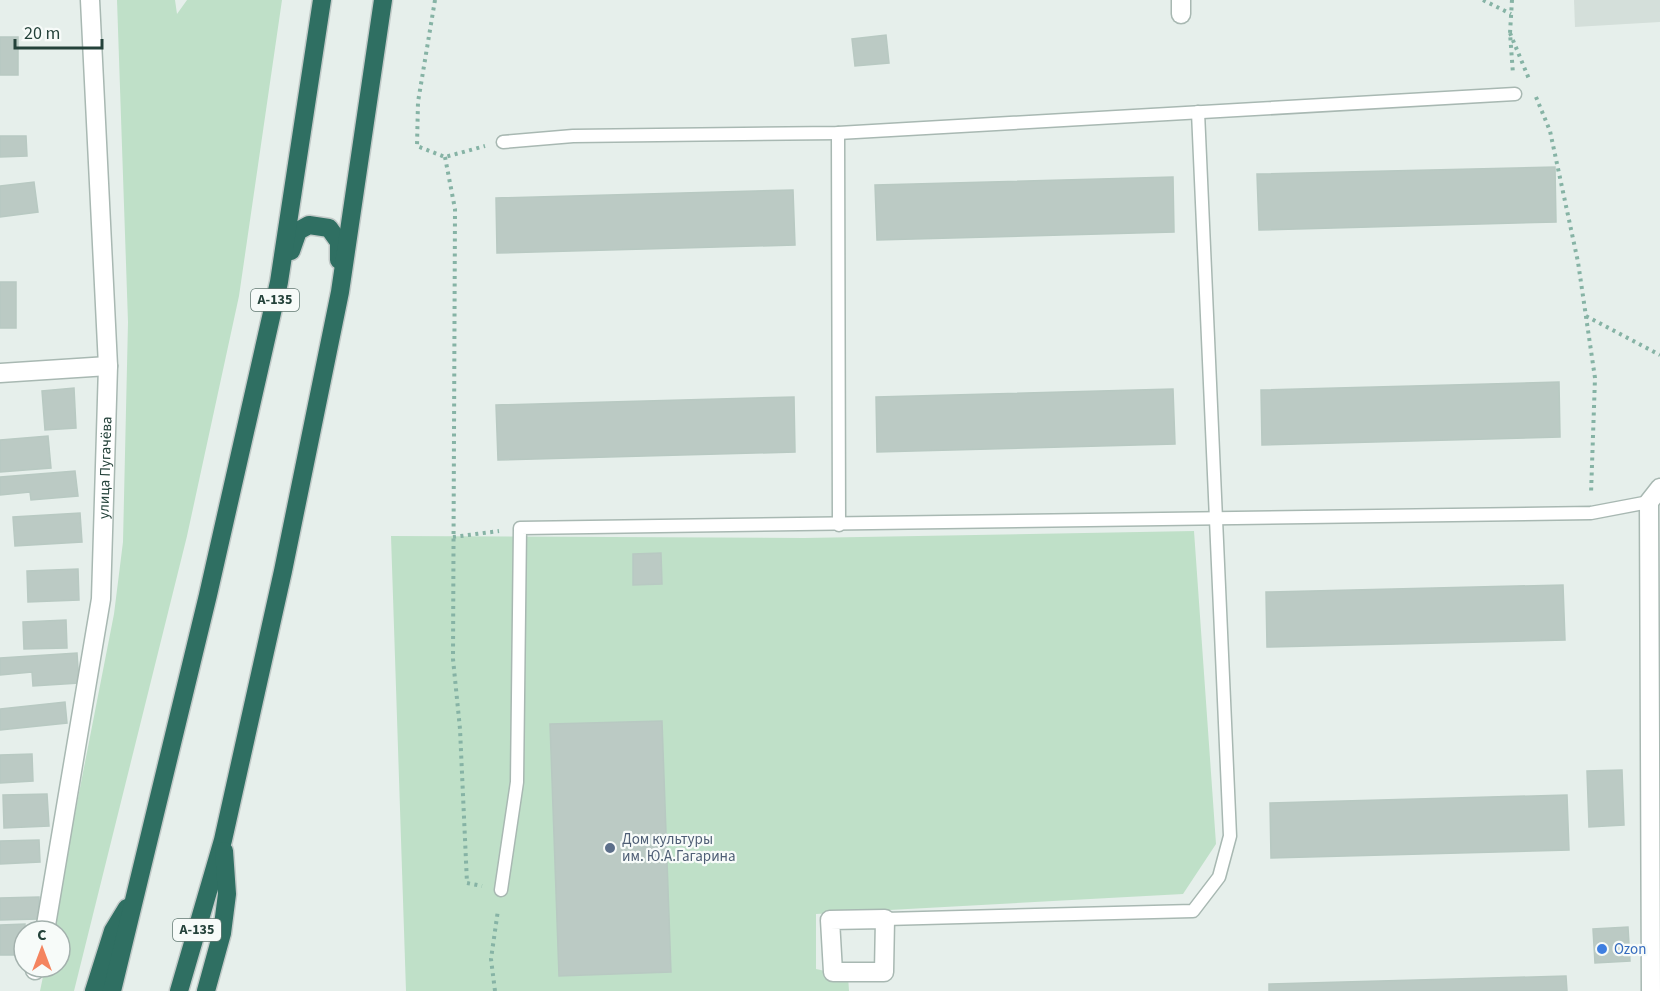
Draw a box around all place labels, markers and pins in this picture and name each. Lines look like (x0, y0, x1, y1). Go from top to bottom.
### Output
place label: Дом культуры им. Ю.А.Гагарина (622, 829, 736, 867)
marker: Дом культуры им. Ю.А.Гагарина (603, 841, 617, 855)
place label: Ozon (1614, 939, 1646, 960)
marker: Ozon (1595, 942, 1609, 956)

